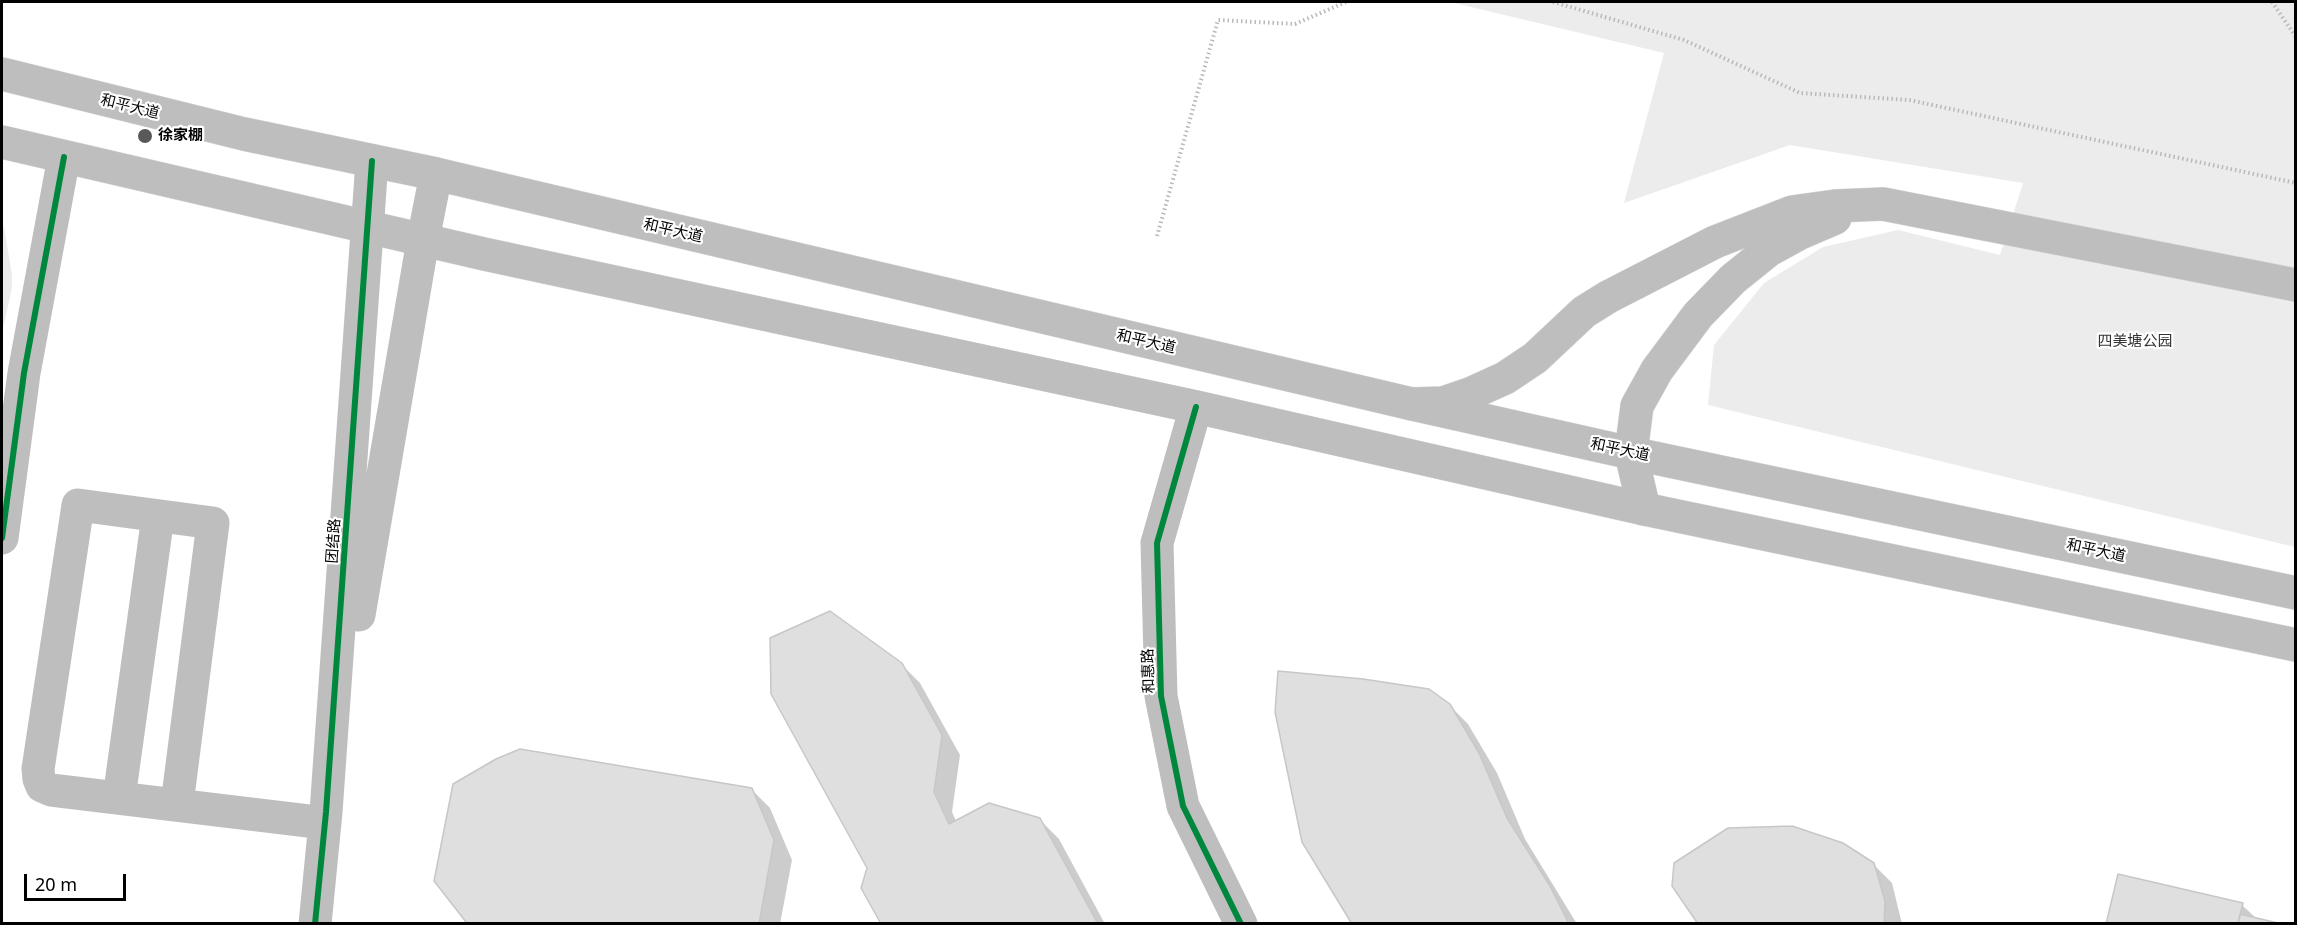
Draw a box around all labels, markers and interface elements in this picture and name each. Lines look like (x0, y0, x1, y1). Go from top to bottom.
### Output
street label: 和平大道 (99, 91, 161, 123)
marker: 徐家棚 (136, 127, 154, 145)
place label: 徐家棚 (158, 127, 203, 145)
street label: 和平大道 (642, 215, 704, 247)
street label: 和平大道 (1115, 326, 1177, 358)
park label: 四美塘公园 (2098, 333, 2172, 351)
street label: 和平大道 (1589, 435, 1651, 465)
street label: 团结路 (323, 518, 345, 564)
street label: 和平大道 (2065, 536, 2127, 566)
street label: 和惠路 (1139, 648, 1159, 694)
scale bar (27, 862, 129, 900)
text: 20 m (35, 872, 77, 896)

